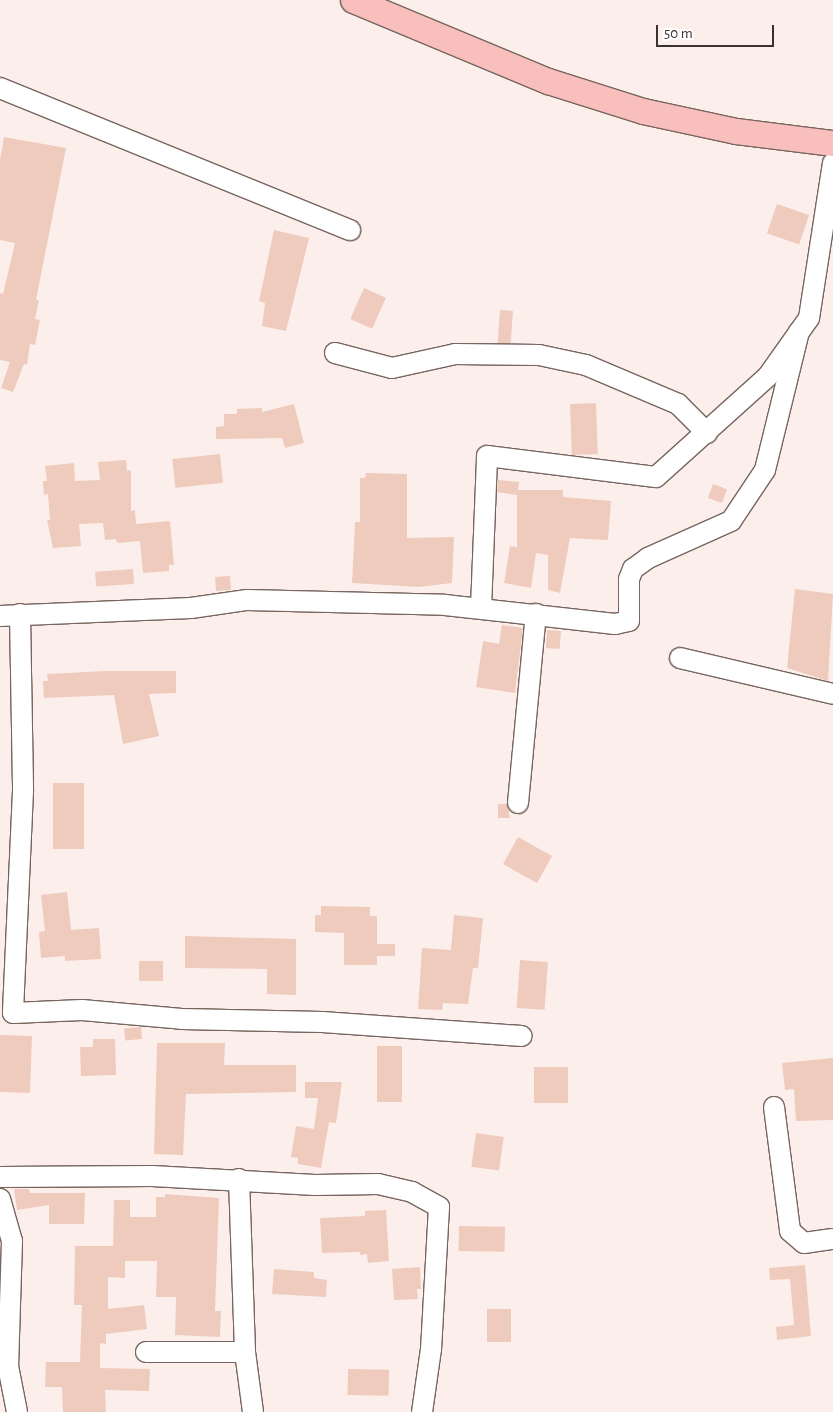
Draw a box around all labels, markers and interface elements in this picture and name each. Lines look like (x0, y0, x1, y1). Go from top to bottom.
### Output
scale bar (658, 15, 776, 47)
text: 50 m (664, 26, 693, 41)

